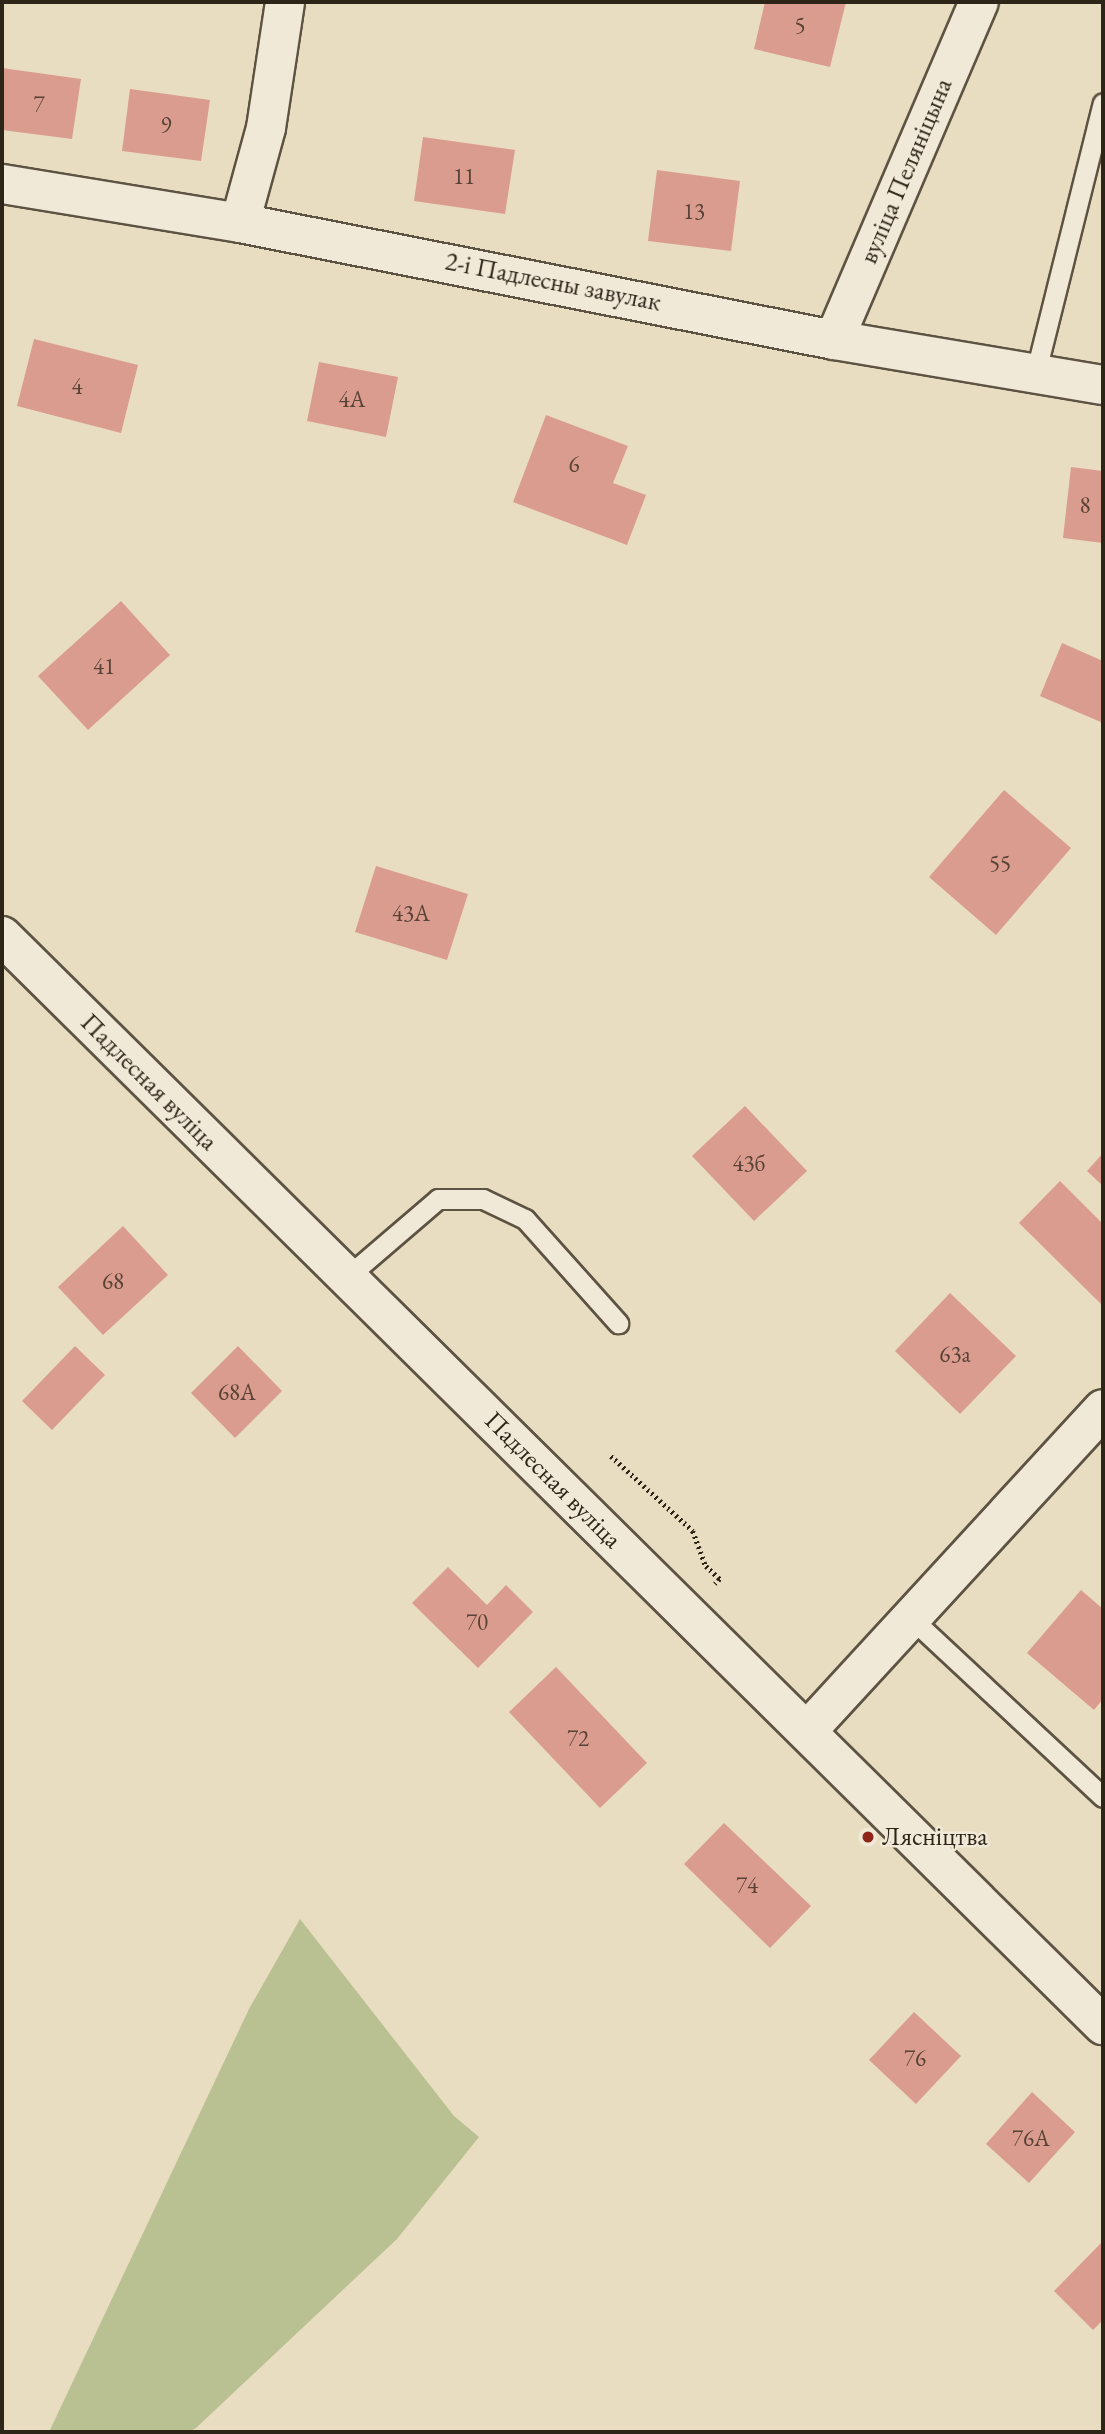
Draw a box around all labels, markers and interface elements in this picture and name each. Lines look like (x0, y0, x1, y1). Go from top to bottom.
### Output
house number: 5 (794, 11, 806, 39)
street label: вуліца Пеляніцына (853, 74, 959, 268)
house number: 7 (33, 90, 45, 118)
house number: 9 (160, 111, 172, 139)
house number: 11 (453, 162, 475, 190)
house number: 13 (683, 197, 705, 225)
street label: 2-і Падлесны завулак (442, 246, 664, 318)
house number: 4 (71, 372, 83, 400)
house number: 4А (339, 385, 365, 413)
house number: 6 (568, 450, 580, 478)
house number: 8 (1079, 491, 1091, 519)
house number: 41 (93, 652, 115, 680)
house number: 55 (989, 849, 1011, 877)
house number: 43А (392, 899, 430, 927)
street label: Падлесная вуліца (74, 1007, 224, 1157)
house number: 43б (733, 1149, 765, 1177)
house number: 68 (102, 1267, 124, 1295)
house number: 63а (939, 1340, 971, 1368)
house number: 68А (218, 1378, 256, 1406)
street label: Падлесная вуліца (478, 1405, 628, 1555)
house number: 70 (466, 1608, 488, 1636)
house number: 72 (567, 1724, 589, 1752)
place label: Лясніцтва (882, 1821, 988, 1853)
marker: Лясніцтва (860, 1829, 876, 1845)
house number: 74 (736, 1871, 758, 1899)
house number: 76 (904, 2044, 926, 2072)
house number: 76А (1012, 2124, 1050, 2152)

